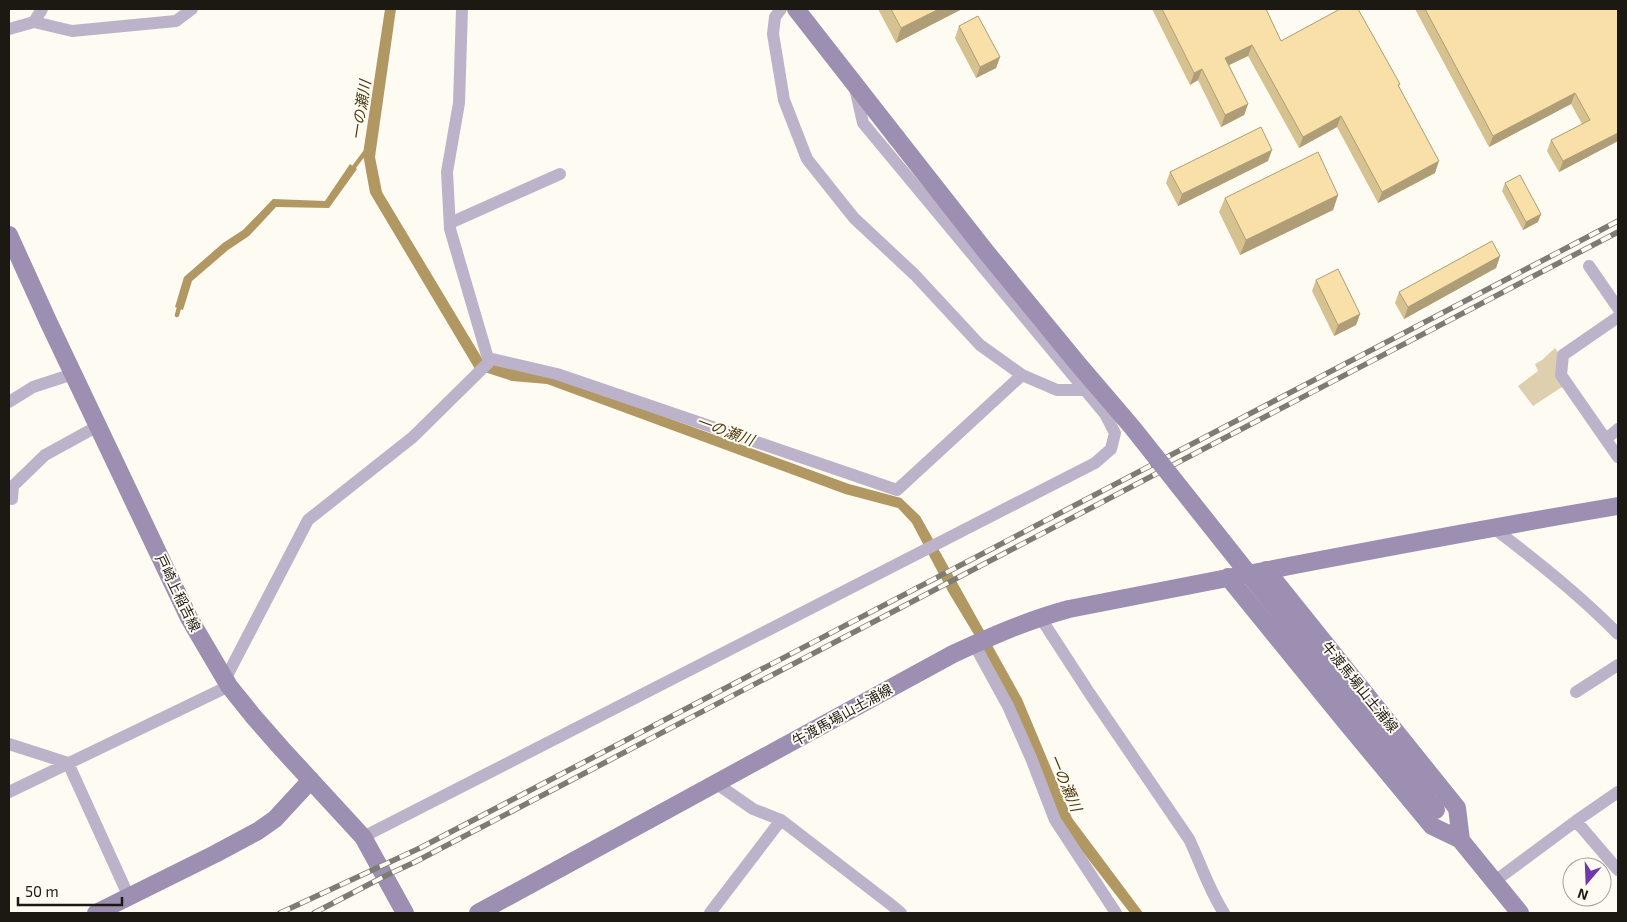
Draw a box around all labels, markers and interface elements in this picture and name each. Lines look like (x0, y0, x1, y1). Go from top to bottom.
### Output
water label: 一の瀬川 (346, 77, 374, 141)
water label: 一の瀬川 (694, 411, 758, 449)
street label: 戸崎上稲吉線 (152, 551, 205, 634)
street label: 牛渡馬場山土浦線 (1319, 638, 1402, 736)
street label: 牛渡馬場山土浦線 (789, 680, 895, 749)
water label: 一の瀬川 (1046, 751, 1087, 816)
north arrow (1562, 857, 1612, 907)
scale bar (18, 874, 121, 906)
text: 50 m (25, 882, 59, 900)
text: N (1575, 885, 1590, 904)

